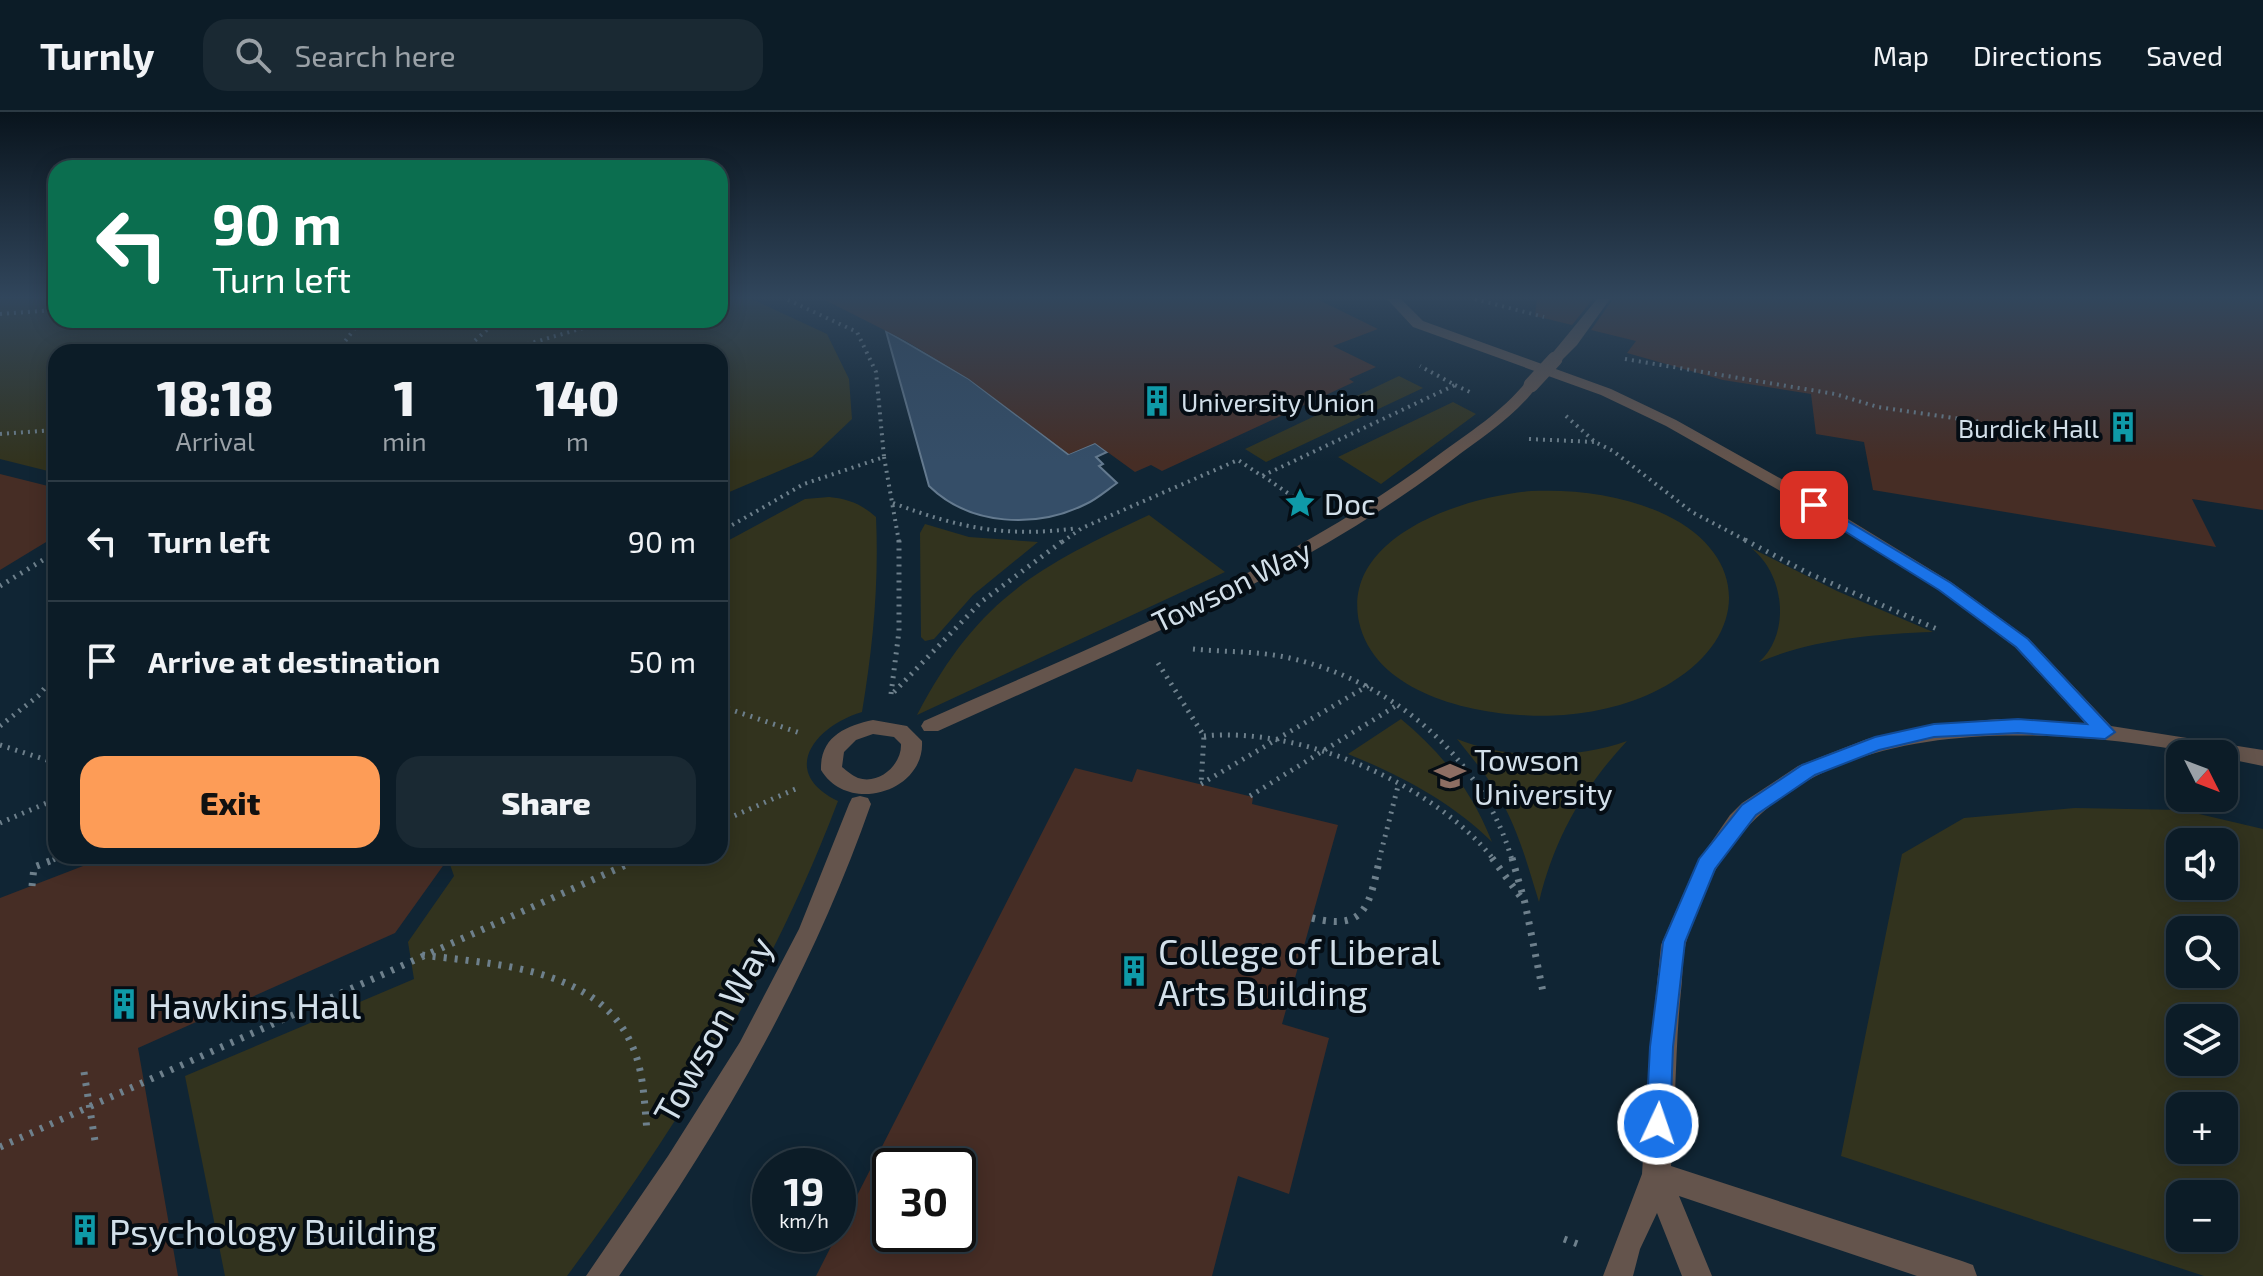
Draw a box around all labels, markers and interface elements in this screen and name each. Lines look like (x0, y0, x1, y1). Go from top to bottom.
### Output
search box (203, 19, 763, 91)
text: Turnly (40, 32, 155, 78)
icon: search (231, 33, 275, 77)
text: Search here (295, 37, 456, 73)
text: Map (1873, 38, 1929, 72)
text: Directions (1973, 38, 2102, 72)
text: Saved (2146, 38, 2223, 72)
text: 90 m (212, 189, 342, 256)
icon: left (80, 192, 184, 296)
text: Turn left (212, 257, 351, 300)
text: 18:18 (157, 368, 274, 426)
text: 1 (394, 368, 415, 426)
text: 140 (535, 368, 619, 426)
building icon: University Union (1140, 384, 1174, 418)
place label: University Union (1181, 386, 1375, 417)
building icon: Burdick Hall (2106, 410, 2140, 444)
place label: Burdick Hall (1958, 412, 2099, 443)
text: Arrival (176, 425, 255, 456)
text: min (382, 425, 427, 456)
text: m (566, 425, 589, 456)
pin (1780, 471, 1848, 539)
icon: arrive (1792, 483, 1836, 527)
place label: Doc (1324, 485, 1376, 521)
place icon: Doc (1283, 486, 1317, 520)
icon: left (80, 519, 124, 563)
text: Turn left (148, 523, 270, 559)
text: 90 m (628, 523, 696, 559)
street label: Towson Way (1146, 531, 1316, 639)
icon: arrive (80, 639, 124, 683)
text: Arrive at destination (148, 643, 440, 679)
text: 50 m (629, 643, 696, 679)
north arrow (2166, 740, 2238, 812)
map controls (2166, 740, 2238, 1252)
place label: Towson University (1474, 741, 1613, 811)
button: Exit (80, 756, 380, 848)
button: Share (396, 756, 696, 848)
school or university icon: Towson University (1433, 759, 1467, 793)
button: sound (2166, 828, 2238, 900)
button: search (2166, 916, 2238, 988)
street label: Towson Way (643, 928, 781, 1130)
place label: College of Liberal Arts Building (1158, 929, 1441, 1013)
building icon: College of Liberal Arts Building (1117, 954, 1151, 988)
place label: Hawkins Hall (148, 983, 361, 1026)
building icon: Hawkins Hall (107, 987, 141, 1021)
button: layers (2166, 1004, 2238, 1076)
position arrow (1616, 1082, 1700, 1166)
button: + (2166, 1092, 2238, 1164)
speed limit sign: 30 (872, 1148, 976, 1252)
text: 19 (784, 1166, 824, 1214)
button: − (2166, 1180, 2238, 1252)
text: km/h (779, 1208, 829, 1232)
place label: Psychology Building (109, 1209, 437, 1252)
building icon: Psychology Building (68, 1213, 102, 1247)

